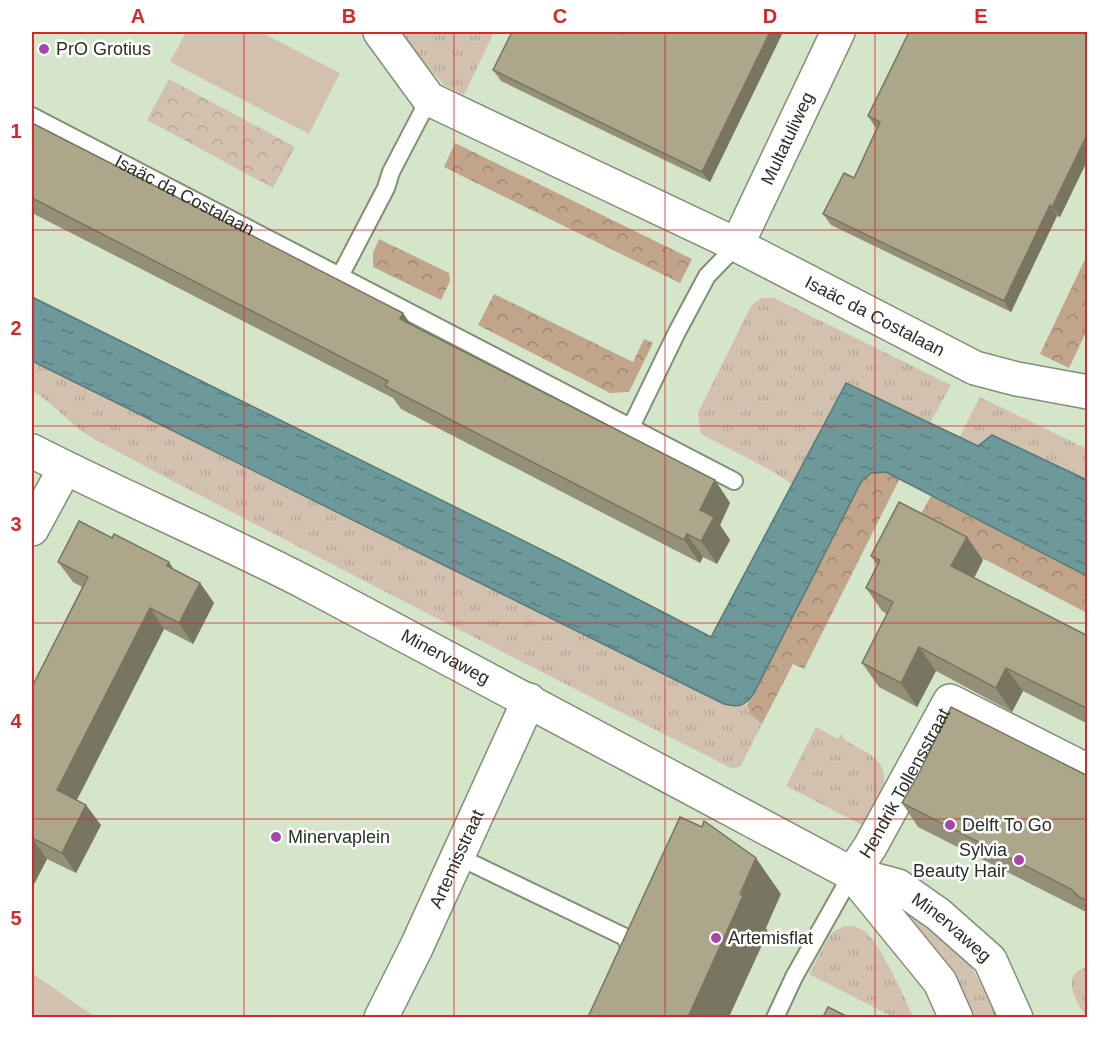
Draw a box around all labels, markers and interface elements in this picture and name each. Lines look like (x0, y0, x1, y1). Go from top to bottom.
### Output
text: A (131, 5, 145, 27)
text: B (342, 5, 356, 27)
text: C (553, 5, 567, 27)
text: D (763, 5, 777, 27)
text: E (974, 5, 988, 27)
place label: PrO Grotius (56, 39, 151, 59)
marker: PrO Grotius (37, 42, 51, 56)
street label: Multatuliweg (757, 89, 818, 188)
text: 1 (10, 120, 22, 142)
street label: Isaäc da Costalaan (112, 151, 258, 240)
street label: Isaäc da Costalaan (802, 272, 948, 361)
text: 2 (10, 317, 22, 339)
text: 3 (10, 513, 22, 535)
street label: Minervaweg (398, 625, 493, 688)
street label: Hendrik Tollensstraat (855, 705, 954, 862)
text: 4 (10, 710, 22, 732)
street label: Artemisstraat (425, 807, 488, 911)
place label: Delft To Go (962, 815, 1052, 835)
marker: Delft To Go (943, 818, 957, 832)
place label: Minervaplein (288, 827, 390, 847)
marker: Minervaplein (269, 830, 283, 844)
place label: Sylvia Beauty Hair (913, 840, 1008, 881)
marker: Sylvia Beauty Hair (1012, 853, 1026, 867)
street label: Minervaweg (908, 889, 995, 966)
text: 5 (10, 907, 22, 929)
place label: Artemisflat (728, 928, 813, 948)
marker: Artemisflat (709, 931, 723, 945)

